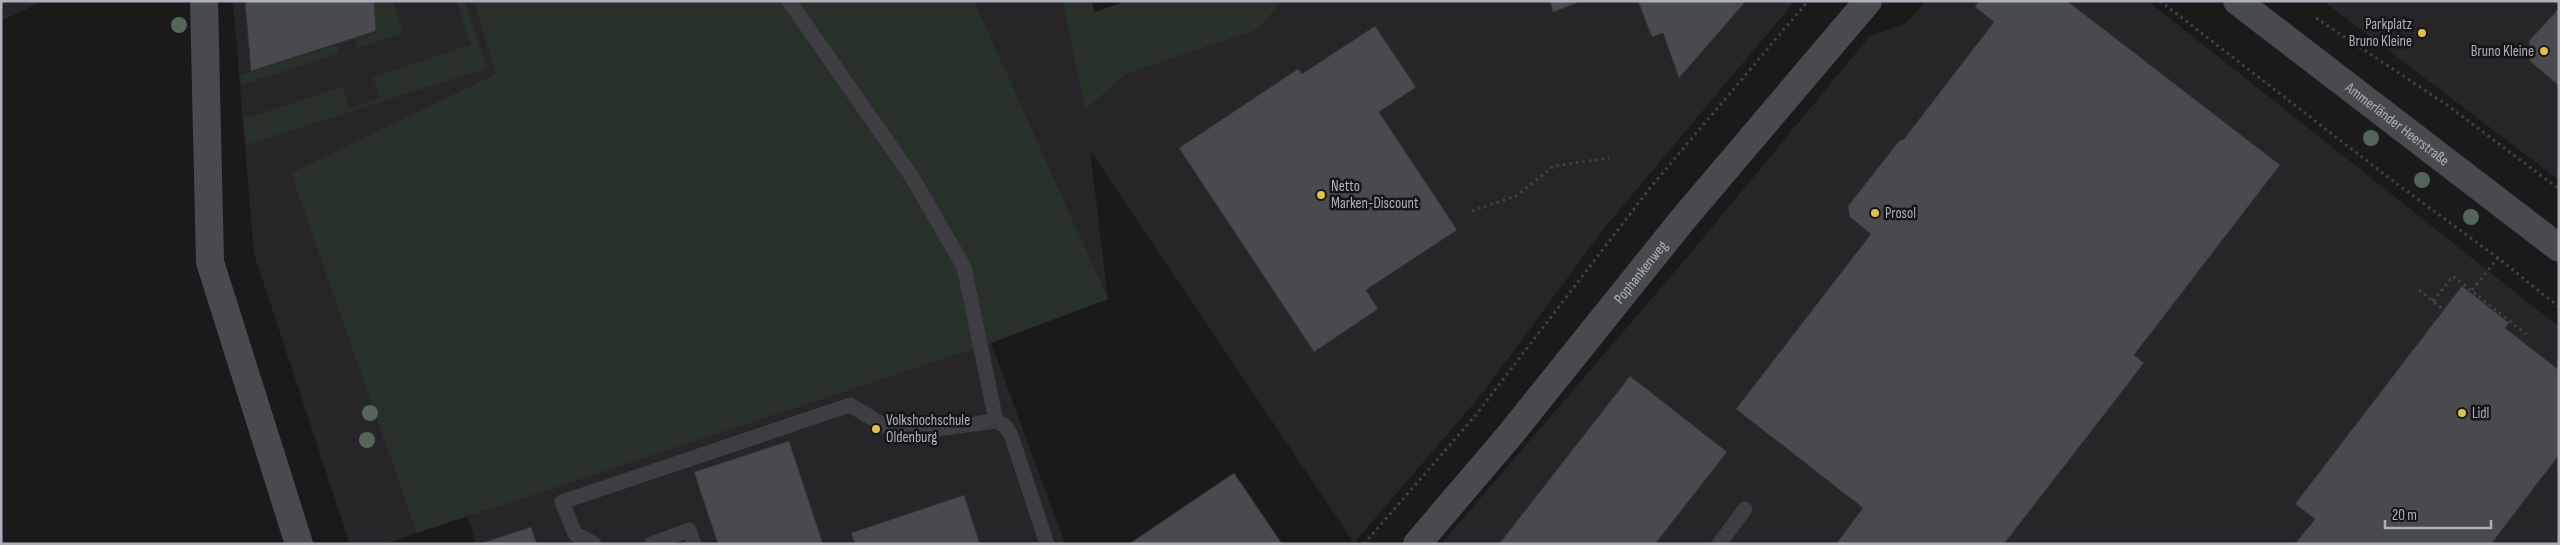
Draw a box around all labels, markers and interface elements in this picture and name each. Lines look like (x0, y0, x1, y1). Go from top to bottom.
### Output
place label: Parkplatz Bruno Kleine (2349, 15, 2413, 51)
marker: Parkplatz Bruno Kleine (2416, 27, 2428, 39)
place label: Bruno Kleine (2471, 42, 2534, 61)
marker: Bruno Kleine (2538, 45, 2550, 57)
street label: Ammerländer Heerstraße (2340, 78, 2453, 170)
place label: Netto Marken-Discount (1331, 177, 1419, 213)
marker: Netto Marken-Discount (1315, 189, 1327, 201)
place label: Prosol (1885, 204, 1916, 223)
marker: Prosol (1869, 207, 1881, 219)
street label: Pophankenweg (1610, 237, 1672, 308)
place label: Lidl (2472, 404, 2489, 423)
marker: Lidl (2456, 407, 2468, 419)
place label: Volkshochschule Oldenburg (886, 411, 970, 447)
marker: Volkshochschule Oldenburg (870, 423, 882, 435)
scale bar (2385, 498, 2491, 530)
text: 20 m (2392, 506, 2417, 525)

